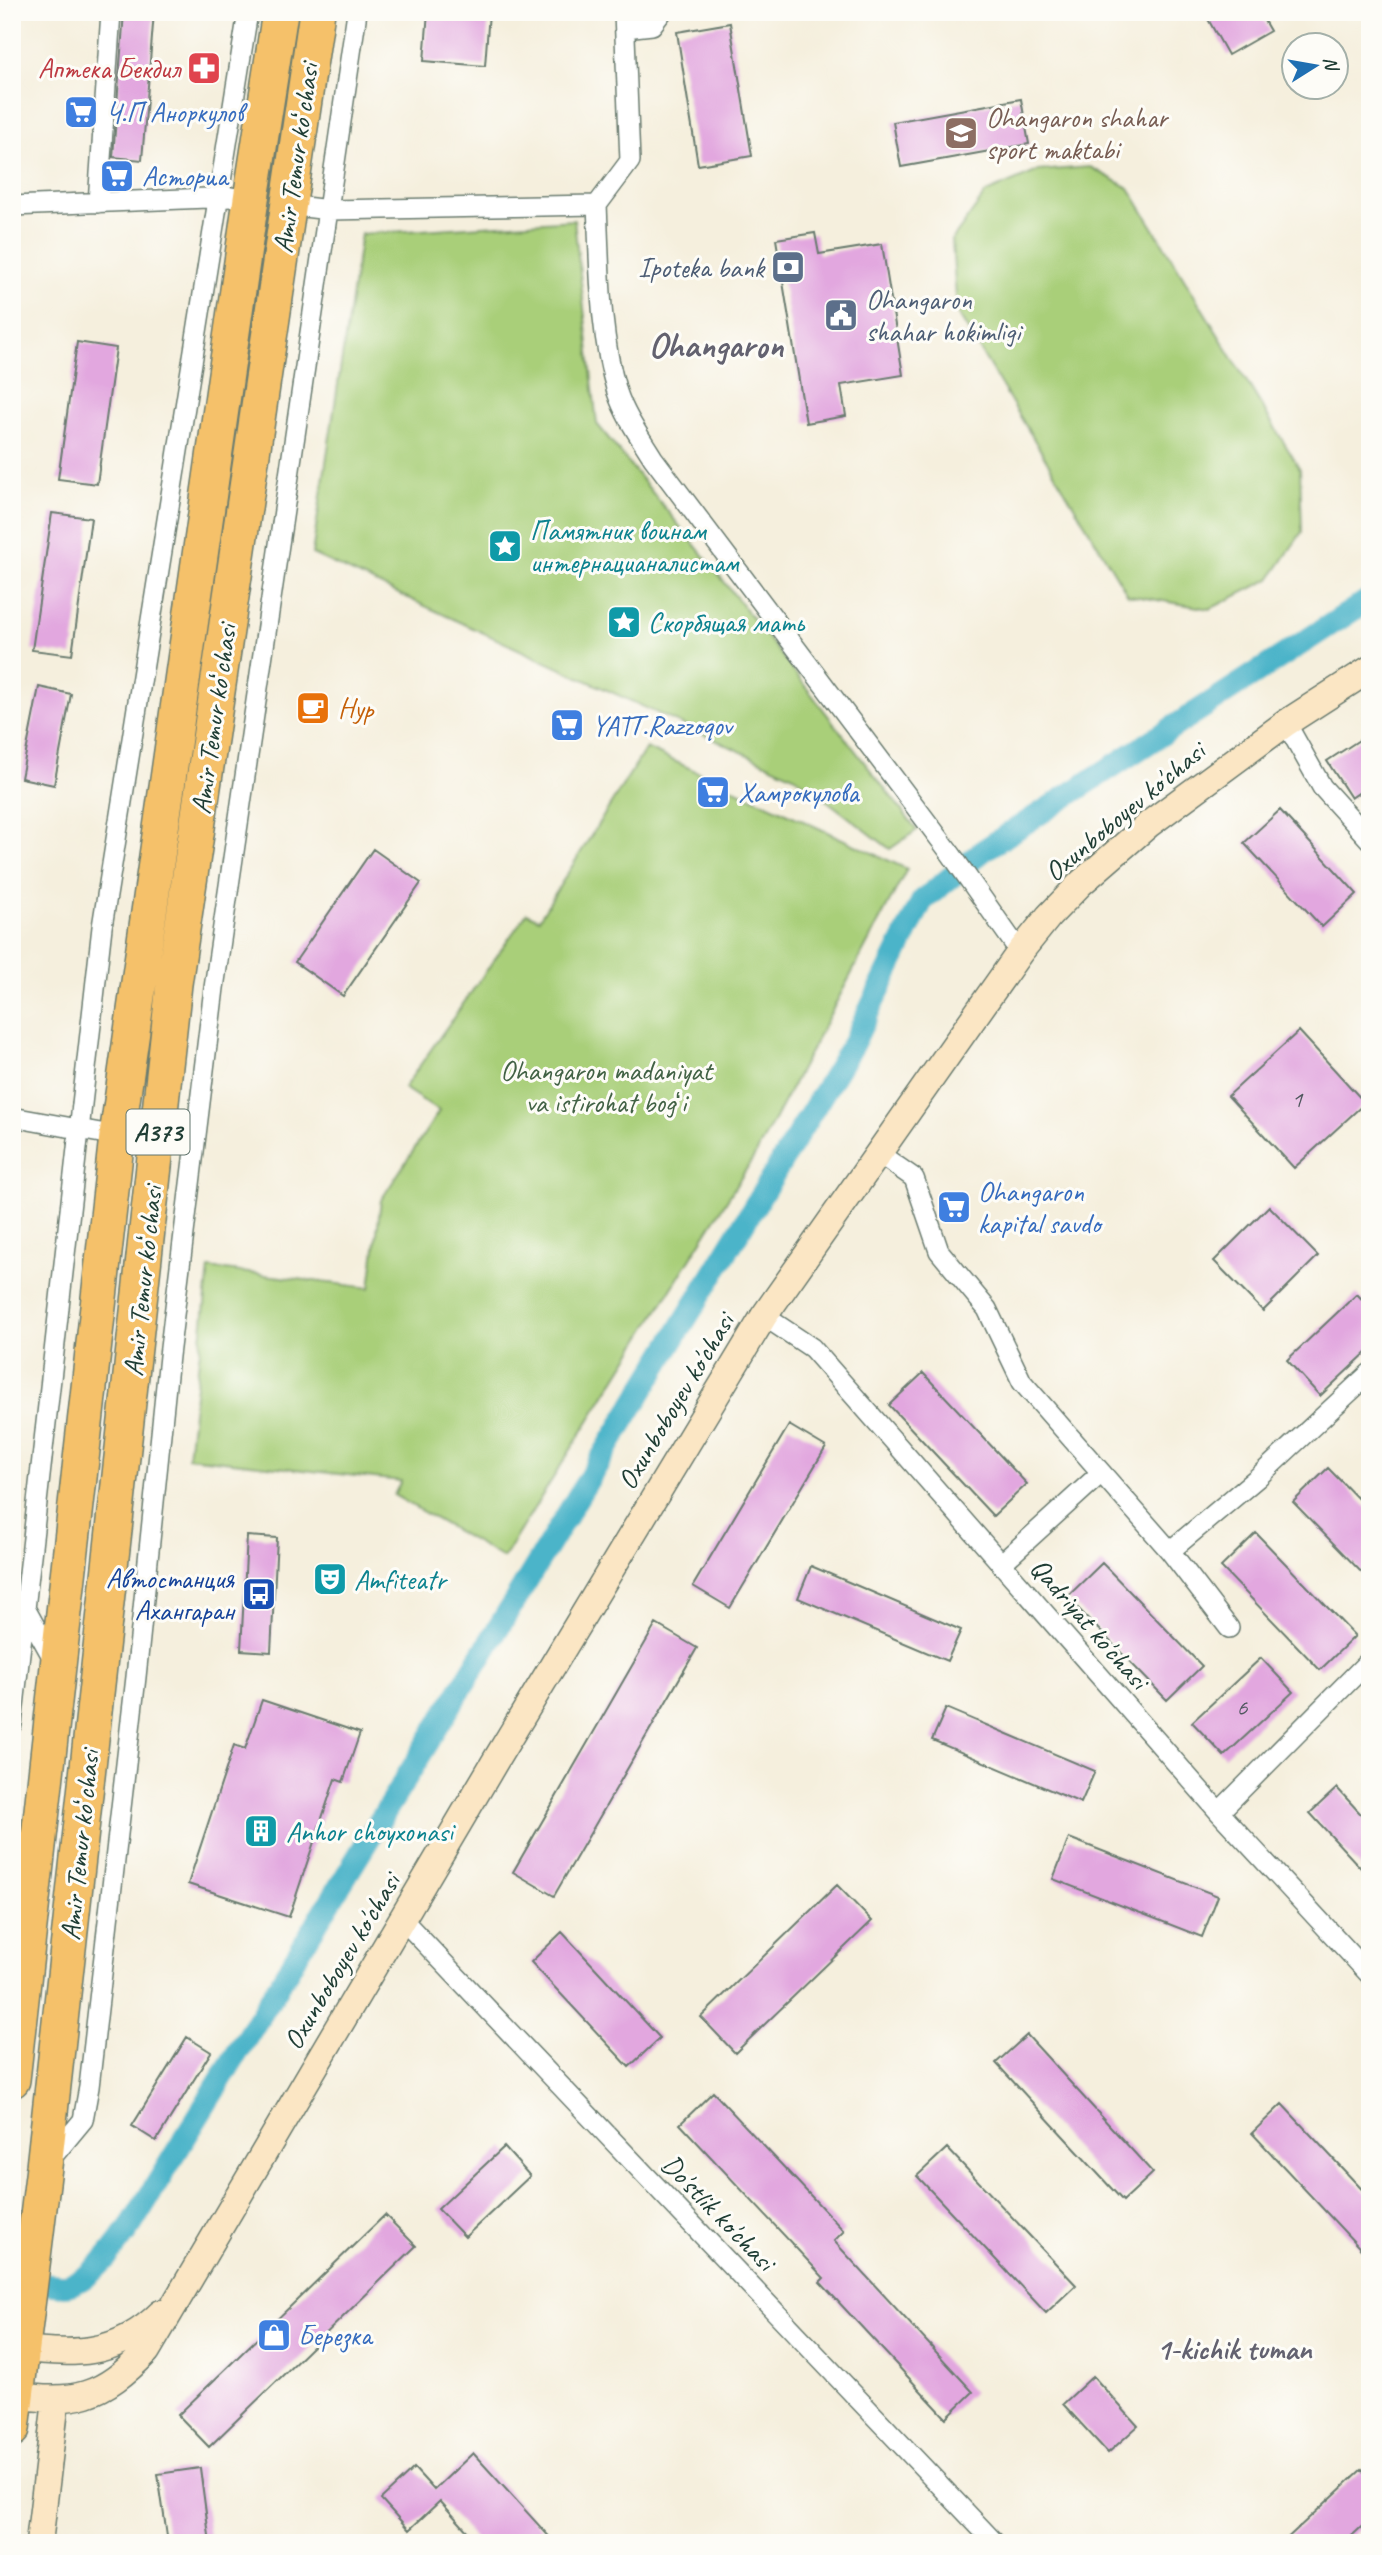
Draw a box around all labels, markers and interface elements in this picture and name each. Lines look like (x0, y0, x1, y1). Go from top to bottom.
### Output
north arrow (1280, 32, 1350, 102)
pharmacy icon: Аптека Бекдил (185, 49, 223, 87)
place label: Аптека Бекдил (38, 51, 182, 86)
text: N (1318, 55, 1344, 74)
street label: Amir Temur koʻchasi (265, 57, 327, 255)
supermarket icon: Ч.П Аноркулов (62, 93, 100, 131)
place label: Ч.П Аноркулов (106, 95, 248, 130)
place label: Ohangaron shahar sport maktabi (986, 100, 1169, 167)
school or university icon: Ohangaron shahar sport maktabi (942, 114, 980, 152)
supermarket icon: Асториа (98, 157, 136, 195)
place label: Асториа (142, 159, 230, 194)
bank icon: Ipoteka bank (769, 248, 807, 286)
place label: Ipoteka bank (638, 250, 766, 285)
place label: Ohangaron shahar hokimligi (866, 282, 1024, 349)
public building icon: Ohangaron shahar hokimligi (822, 296, 860, 334)
district label: Ohangaron (649, 323, 784, 368)
place label: Памятник воинам интернацианалистам (530, 513, 740, 580)
place icon: Памятник воинам интернацианалистам (486, 527, 524, 565)
place icon: Скорбящая мать (605, 603, 643, 641)
place label: Скорбящая мать (648, 605, 806, 640)
street label: Amir Temur koʻchasi (183, 618, 245, 816)
cafe icon: Нур (294, 689, 332, 727)
place label: Нур (338, 691, 375, 726)
supermarket icon: YATT.Razzoqov (548, 706, 586, 744)
place label: YATT.Razzoqov (592, 708, 735, 743)
street label: Oxunboboyev ko'chasi (1037, 732, 1215, 889)
supermarket icon: Хамрокулова (694, 773, 732, 811)
place label: Хамрокулова (738, 775, 860, 810)
park label: Ohangaron madaniyat va istirohat bogʻi (500, 1053, 714, 1120)
house number: 1 (1292, 1084, 1304, 1114)
road number: A373 (127, 1110, 190, 1154)
place label: Ohangaron kapital savdo (978, 1174, 1104, 1241)
street label: Amir Temur koʻchasi (115, 1181, 170, 1378)
supermarket icon: Ohangaron kapital savdo (935, 1188, 973, 1226)
street label: Oxunboboyev ko'chasi (609, 1304, 744, 1496)
street label: Qadriyat ko'chasi (1023, 1550, 1159, 1699)
theatre icon: Amfiteatr (311, 1560, 349, 1598)
place label: Автостанция Ахангаран (106, 1561, 236, 1628)
place label: Amfiteatr (354, 1562, 448, 1597)
bus stop icon: Автостанция Ахангаран (240, 1575, 278, 1613)
house number: 6 (1237, 1692, 1249, 1722)
street label: Amir Temur koʻchasi (52, 1745, 107, 1942)
building icon: Anhor choyxonasi (242, 1812, 280, 1850)
place label: Anhor choyxonasi (286, 1814, 457, 1849)
street label: Oxunboboyev ko'chasi (275, 1864, 410, 2056)
street label: Do'stlik ko'chasi (654, 2147, 785, 2281)
shop icon: Березка (255, 2316, 293, 2354)
place label: Березка (298, 2318, 374, 2353)
district label: 1-kichik tuman (1157, 2330, 1313, 2368)

